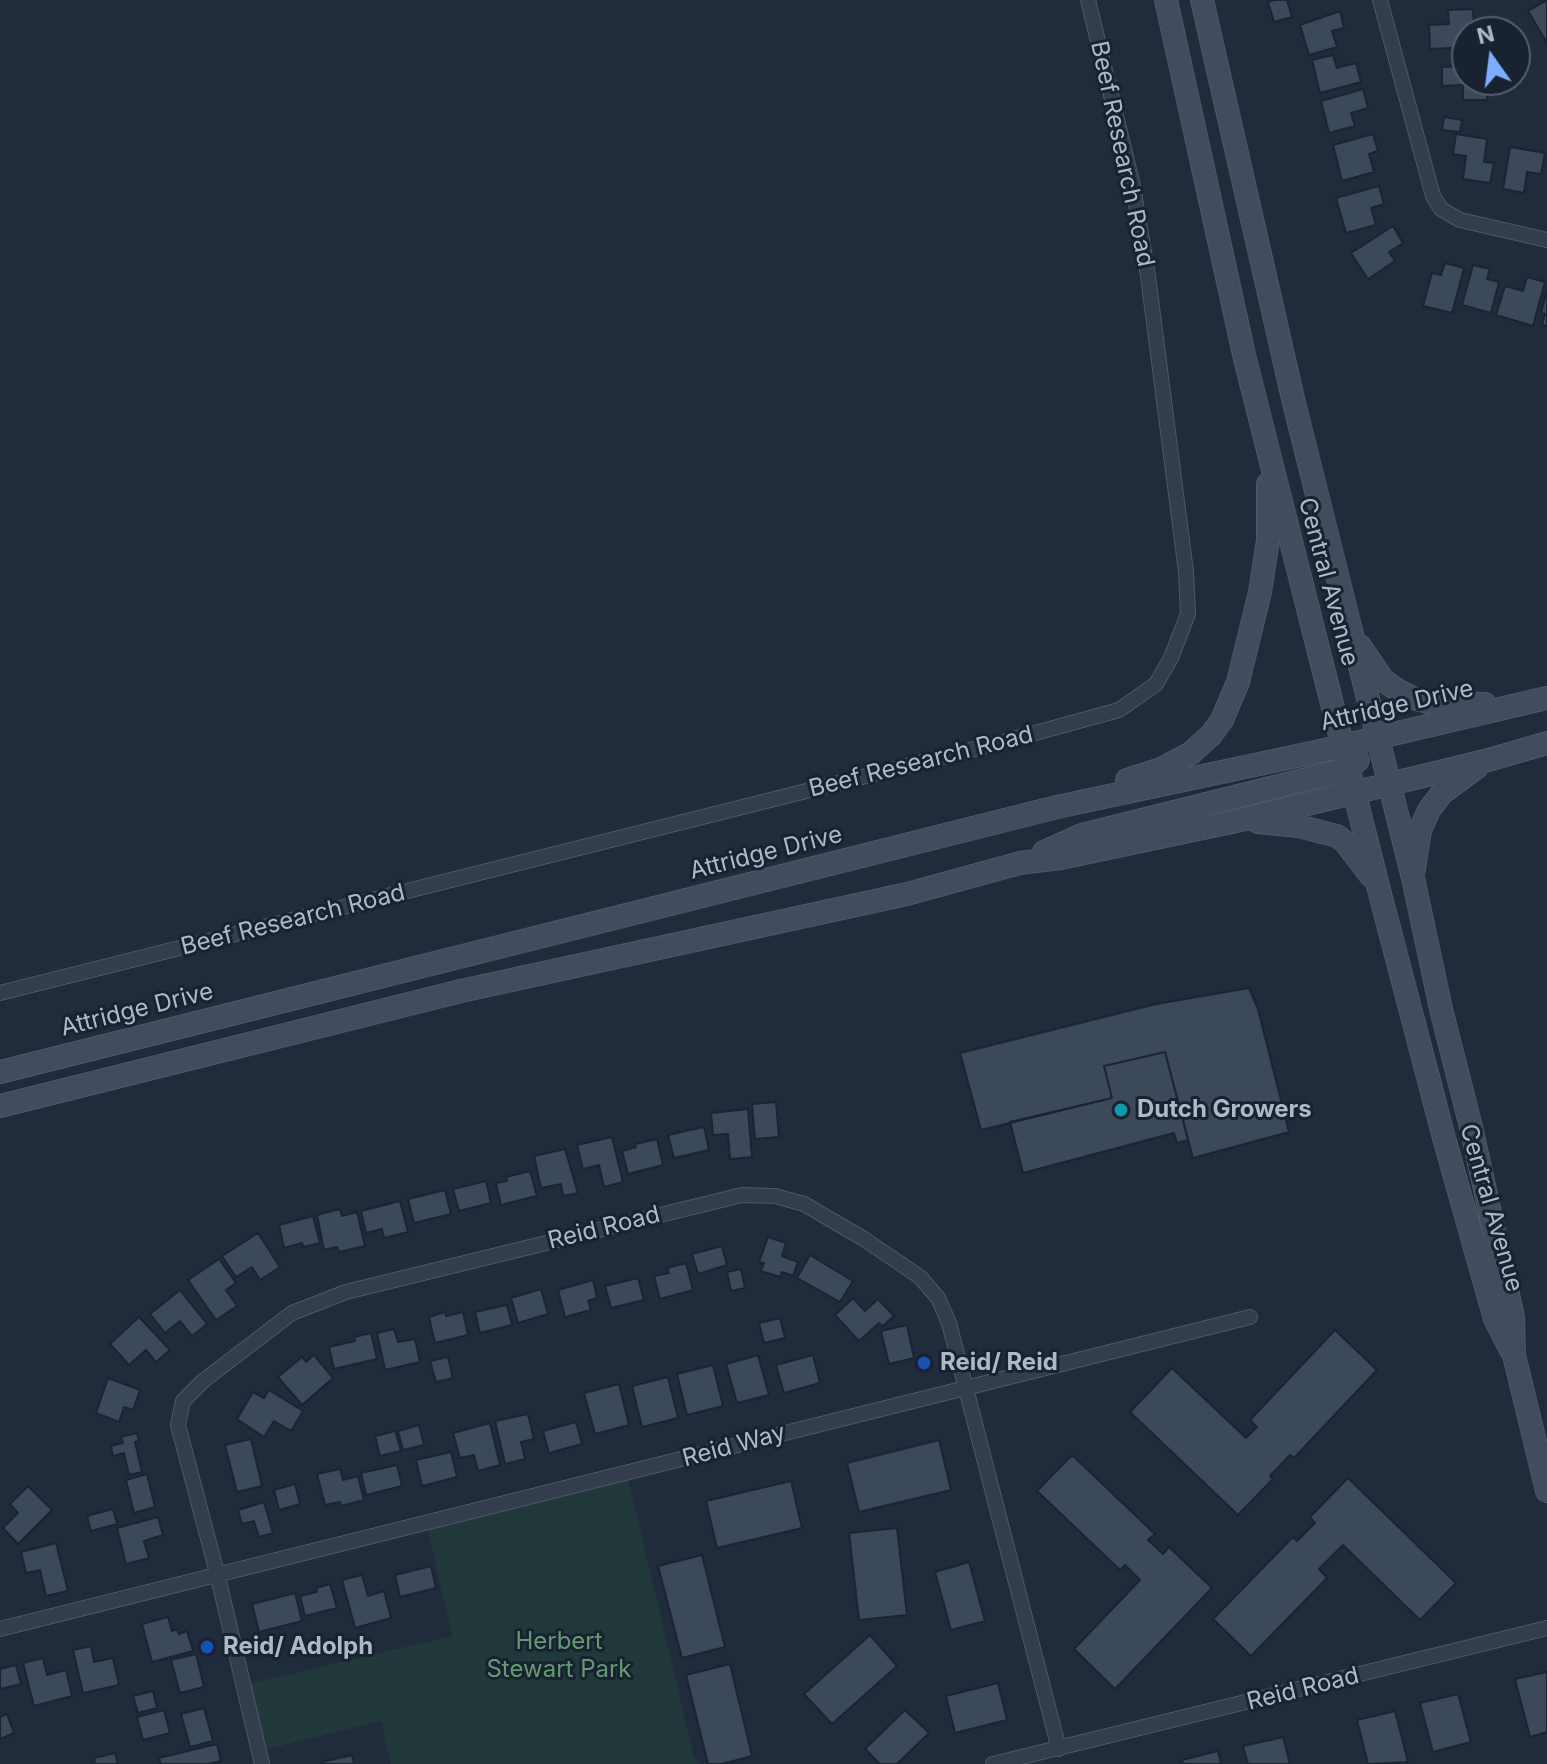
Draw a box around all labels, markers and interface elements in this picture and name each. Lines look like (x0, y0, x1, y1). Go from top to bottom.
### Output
north arrow (1451, 16, 1531, 96)
text: N (1474, 20, 1497, 49)
street label: Beef Research Road (1084, 39, 1160, 269)
street label: Central Avenue (1292, 495, 1364, 669)
street label: Attridge Drive (1318, 674, 1476, 738)
street label: Beef Research Road (806, 720, 1036, 804)
street label: Attridge Drive (687, 820, 845, 886)
street label: Beef Research Road (178, 878, 408, 962)
street label: Attridge Drive (58, 977, 216, 1043)
place label: Dutch Growers (1137, 1096, 1312, 1124)
marker: Dutch Growers (1112, 1101, 1130, 1119)
street label: Central Avenue (1453, 1121, 1529, 1295)
street label: Reid Road (545, 1200, 663, 1256)
place label: Reid/ Reid (940, 1349, 1058, 1377)
marker: Reid/ Reid (915, 1354, 933, 1372)
street label: Reid Way (679, 1418, 789, 1474)
park label: Herbert Stewart Park (486, 1628, 632, 1684)
place label: Reid/ Adolph (223, 1633, 373, 1661)
marker: Reid/ Adolph (198, 1638, 216, 1656)
street label: Reid Road (1244, 1661, 1362, 1717)

